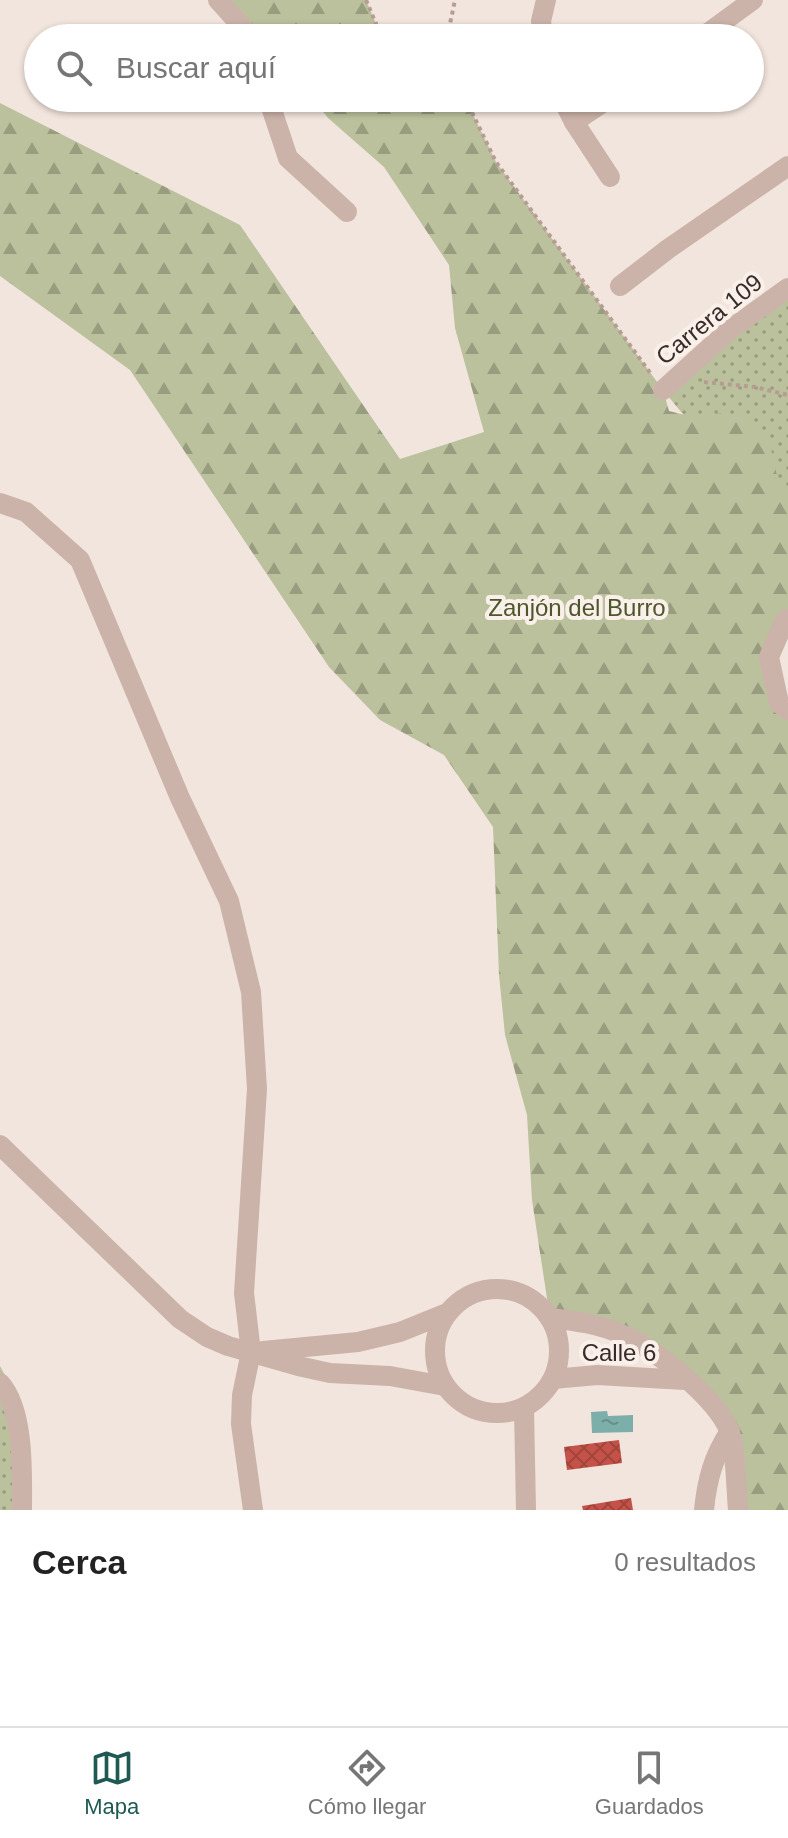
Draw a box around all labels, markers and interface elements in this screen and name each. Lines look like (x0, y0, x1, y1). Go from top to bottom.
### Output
search box (24, 24, 764, 112)
icon: search (52, 46, 96, 90)
text: Buscar aquí (116, 51, 276, 84)
street label: Carrera 109 (651, 268, 767, 370)
park label: Zanjón del Burro (488, 594, 666, 621)
street label: Calle 6 (582, 1339, 656, 1366)
text: Cerca (32, 1543, 127, 1581)
text: 0 resultados (614, 1547, 756, 1577)
tab: Mapa (84, 1746, 139, 1820)
tab: Cómo llegar (308, 1746, 426, 1820)
tab: Guardados (595, 1746, 704, 1820)

